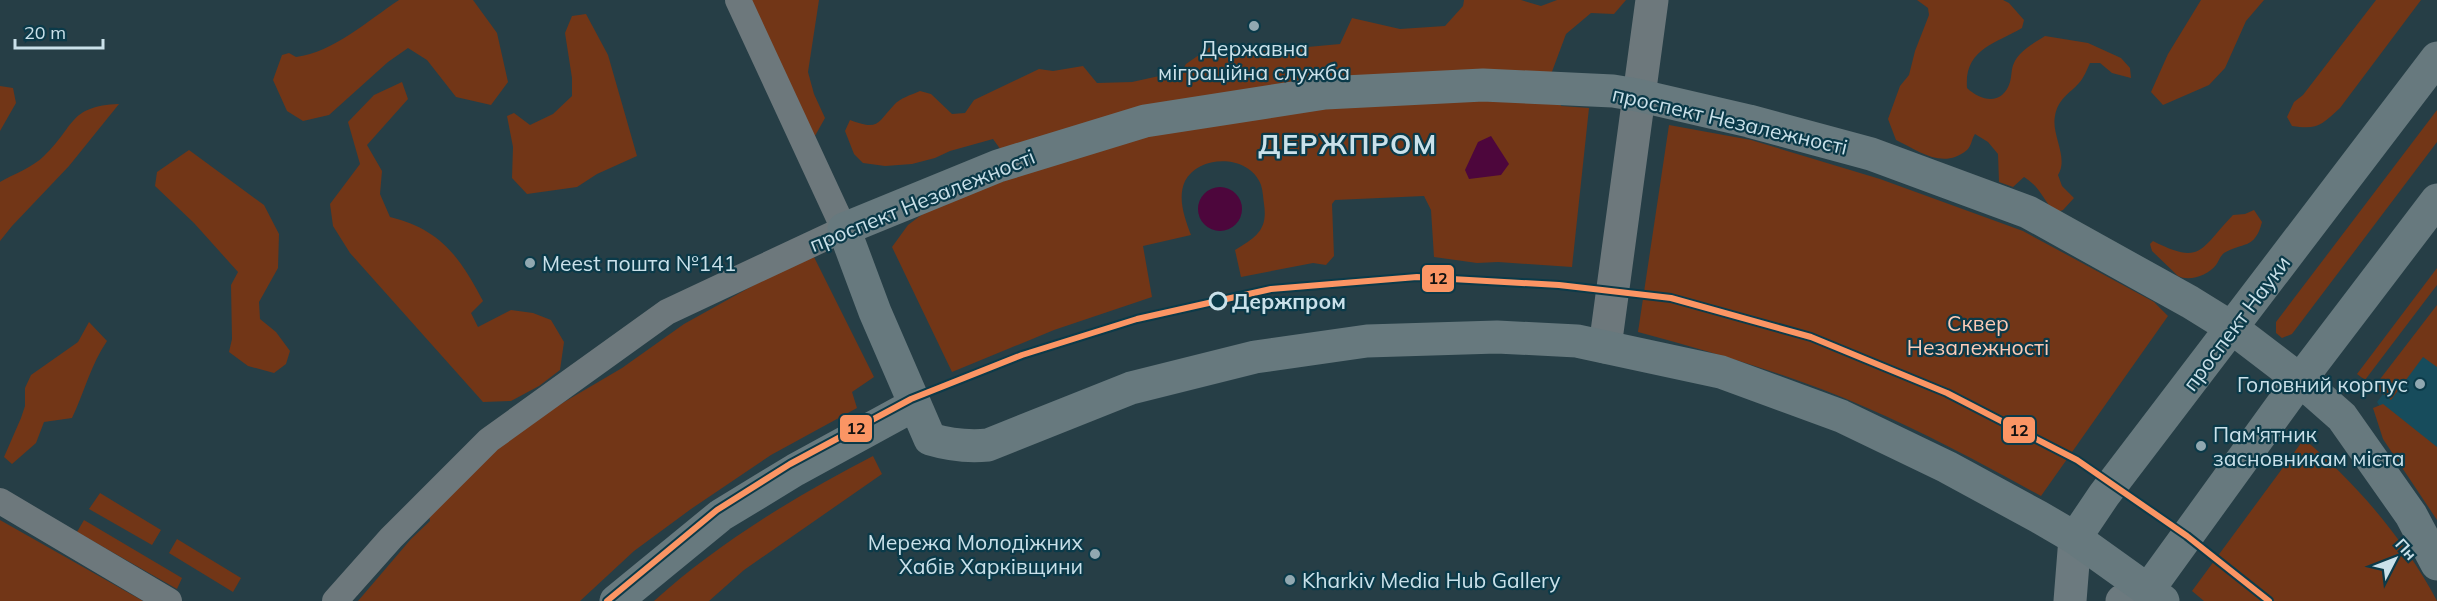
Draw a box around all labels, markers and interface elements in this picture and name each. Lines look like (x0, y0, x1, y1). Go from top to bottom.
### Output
scale bar (15, 12, 104, 50)
marker: Державна міграційна служба (1247, 19, 1261, 33)
text: 20 m (24, 21, 66, 44)
place label: Державна міграційна служба (1158, 35, 1350, 85)
street label: проспект Незалежності (1610, 80, 1850, 160)
district label: ДЕРЖПРОМ (1258, 127, 1438, 161)
street label: проспект Незалежності (805, 143, 1039, 257)
place label: Meest пошта №141 (542, 250, 736, 276)
street label: проспект Науки (2177, 250, 2295, 396)
marker: Meest пошта №141 (523, 256, 537, 270)
line badge: 12 (1421, 264, 1455, 293)
text: 12 (1428, 268, 1448, 288)
place label: Держпром (1232, 288, 1346, 314)
marker: Держпром (1209, 292, 1227, 310)
park label: Сквер Незалежності (1907, 310, 2049, 360)
place label: Головний корпус (2237, 371, 2408, 397)
marker: Головний корпус (2413, 377, 2427, 391)
line badge: 12 (839, 414, 873, 443)
line badge: 12 (2002, 416, 2036, 444)
text: 12 (846, 418, 866, 438)
text: 12 (2009, 420, 2029, 440)
place label: Пам'ятник засновникам міста (2213, 421, 2405, 471)
marker: Пам'ятник засновникам міста (2194, 439, 2208, 453)
place label: Мережа Молодіжних Хабів Харківщини (868, 529, 1084, 579)
north arrow (2365, 529, 2425, 589)
text: Пн (2391, 534, 2421, 564)
marker: Мережа Молодіжних Хабів Харківщини (1088, 547, 1102, 561)
place label: Kharkiv Media Hub Gallery (1302, 567, 1560, 593)
marker: Kharkiv Media Hub Gallery (1283, 573, 1297, 587)

